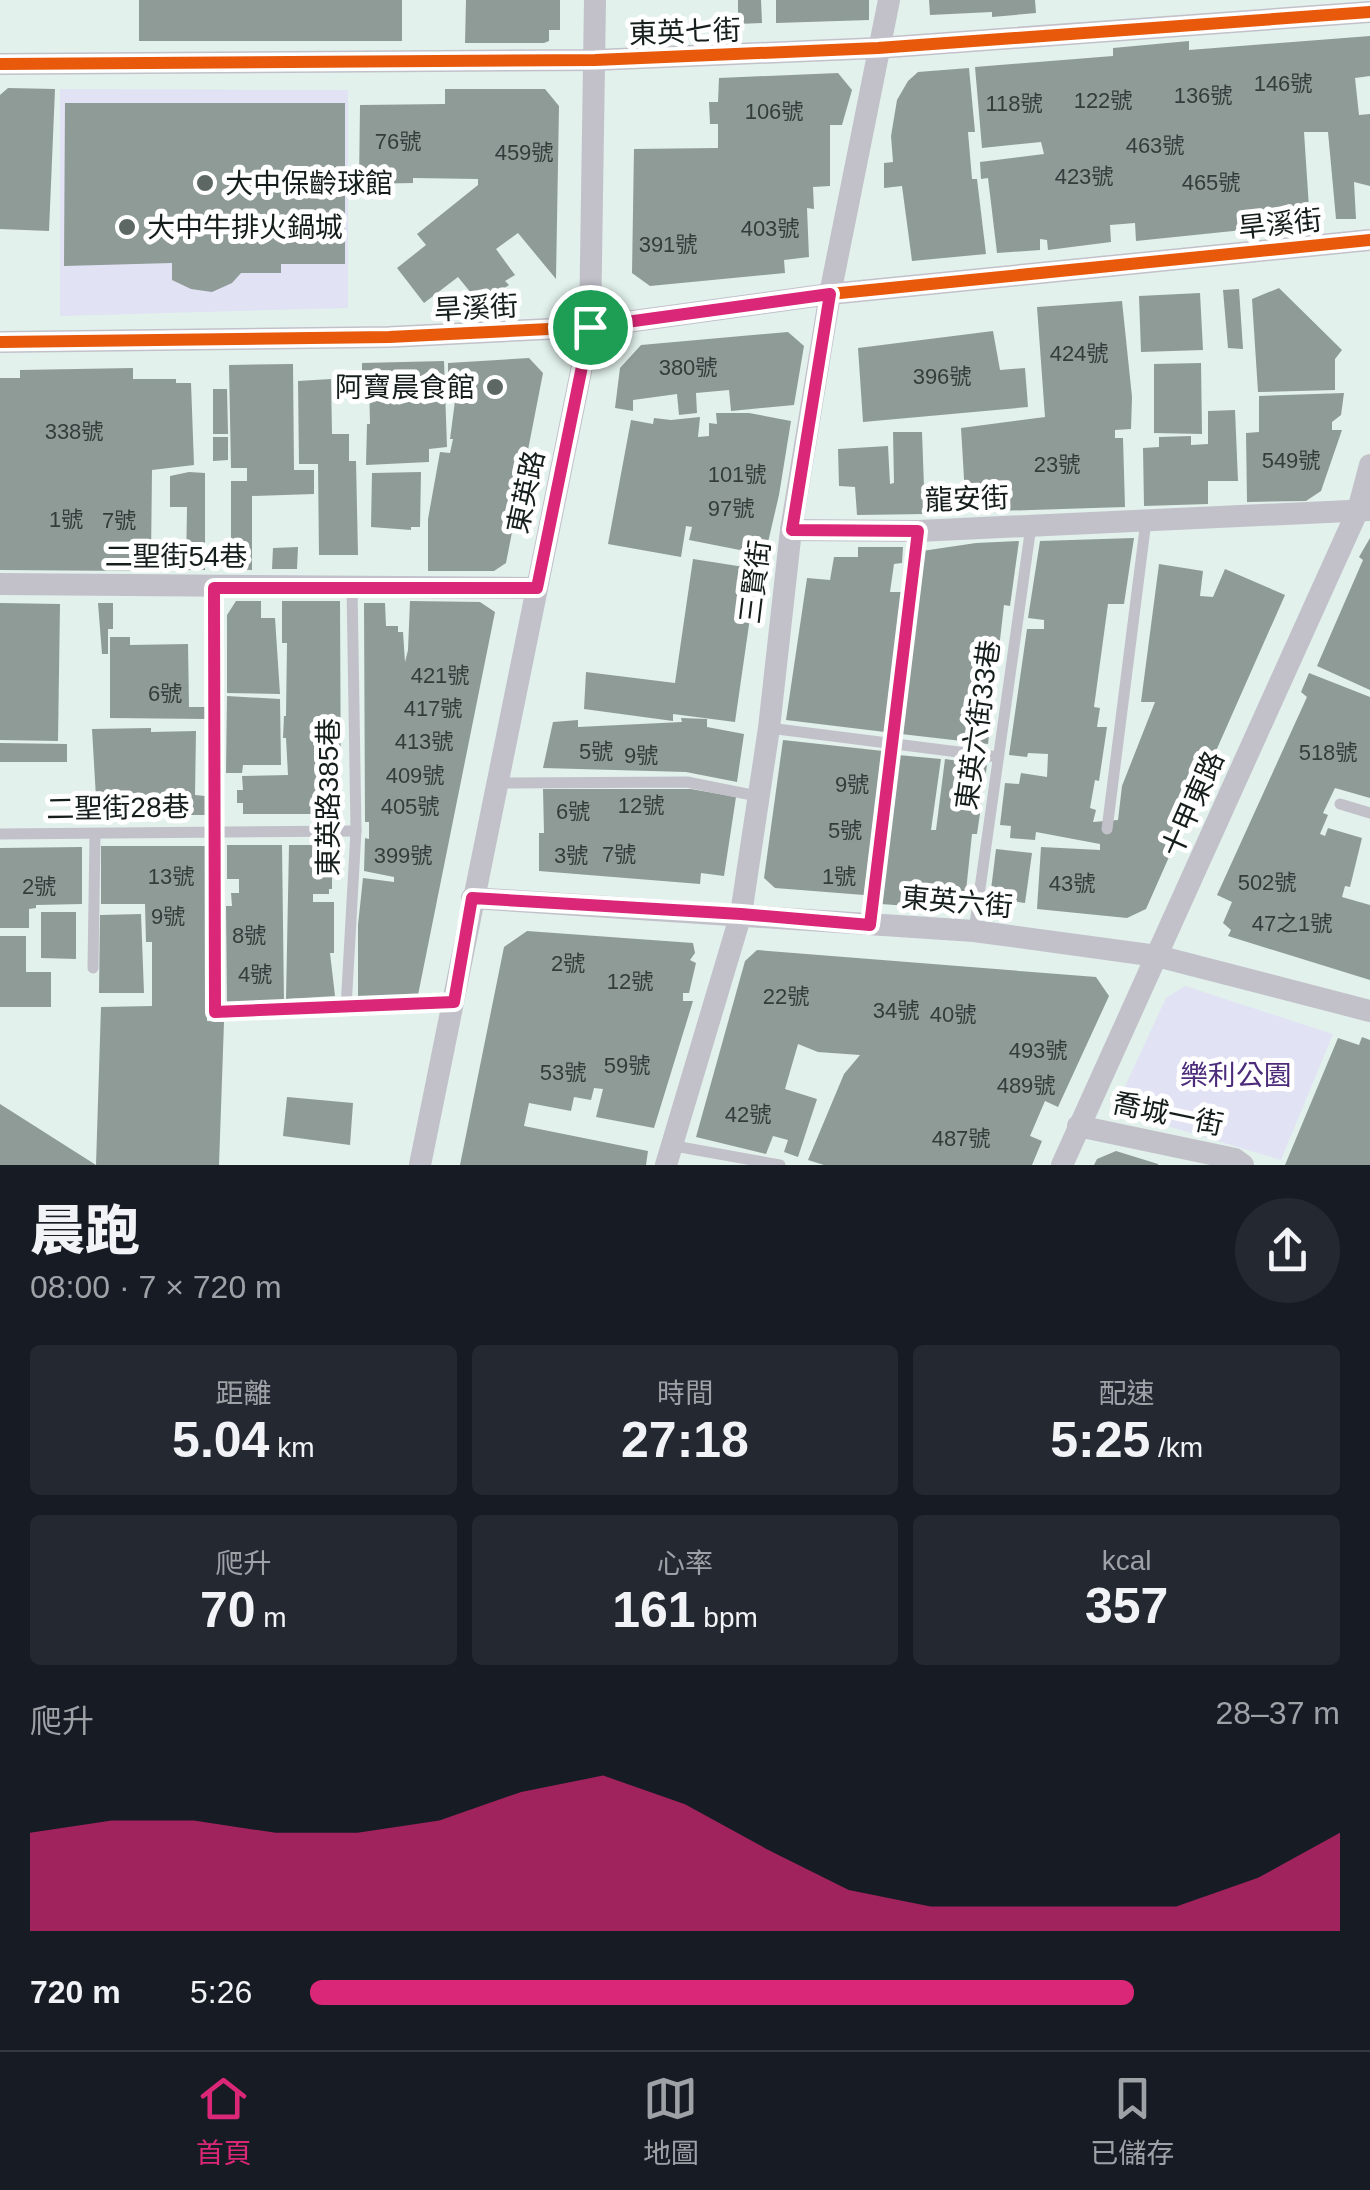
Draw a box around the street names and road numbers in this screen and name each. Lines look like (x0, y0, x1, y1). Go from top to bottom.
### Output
street label: 東英七街 (628, 15, 742, 49)
street label: 旱溪街 (1237, 204, 1323, 244)
street label: 旱溪街 (433, 290, 519, 326)
street label: 東英路 (502, 448, 550, 536)
street label: 龍安街 (924, 482, 1010, 516)
street label: 三賢街 (734, 538, 776, 626)
street label: 二聖街54巷 (104, 541, 248, 572)
street label: 東英六街33巷 (951, 638, 1005, 812)
street label: 東英路385巷 (313, 718, 344, 876)
street label: 十甲東路 (1156, 747, 1230, 861)
street label: 二聖街28巷 (46, 791, 190, 825)
street label: 東英六街 (900, 882, 1014, 922)
street label: 喬城一街 (1110, 1087, 1226, 1141)

